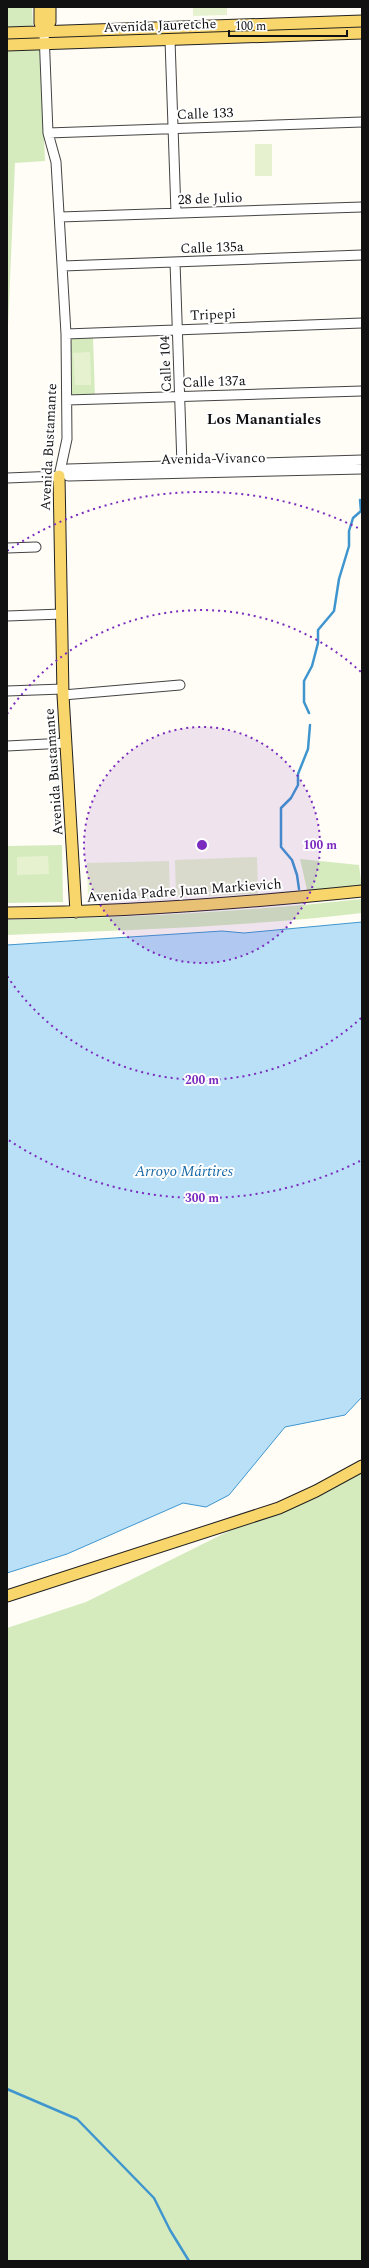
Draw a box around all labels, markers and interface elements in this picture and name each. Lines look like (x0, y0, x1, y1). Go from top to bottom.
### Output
scale bar (229, 12, 347, 38)
street label: Avenida Jauretche (103, 13, 217, 38)
text: 100 m (235, 17, 266, 36)
street label: Calle 133 (176, 102, 234, 125)
street label: 28 de Julio (177, 187, 243, 210)
street label: Calle 135a (180, 236, 244, 259)
street label: Tripepi (190, 303, 236, 326)
street label: Calle 104 (154, 335, 177, 393)
street label: Calle 137a (182, 370, 246, 393)
street label: Avenida Bustamante (35, 383, 62, 511)
district label: Los Manantiales (207, 408, 321, 431)
street label: Avenida Vivanco (160, 447, 266, 470)
street label: Avenida Bustamante (39, 707, 68, 836)
text: 100 m (303, 836, 337, 855)
centre of rings (195, 838, 209, 852)
street label: Avenida Padre Juan Markievich (86, 873, 282, 908)
text: 200 m (185, 1071, 219, 1090)
water label: Arroyo Mártires (134, 1160, 234, 1183)
text: 300 m (185, 1189, 219, 1208)

